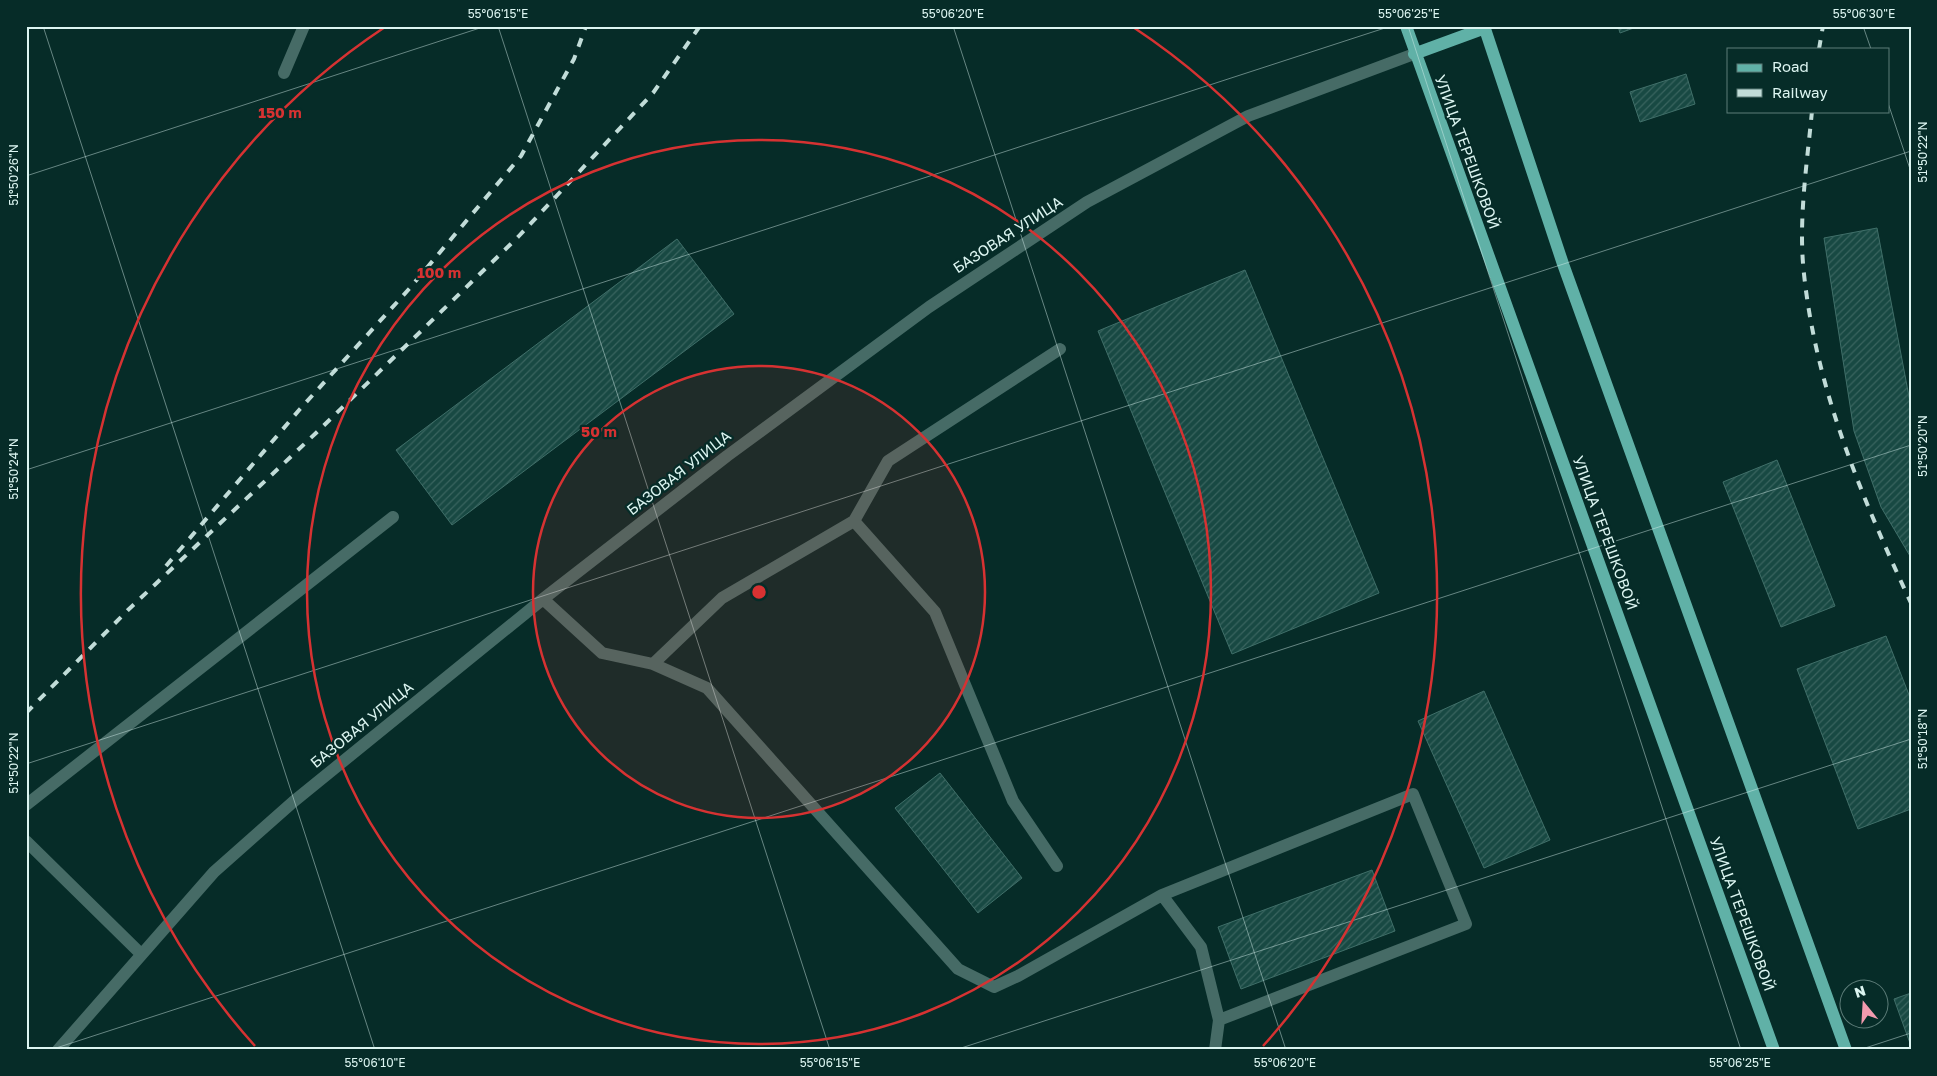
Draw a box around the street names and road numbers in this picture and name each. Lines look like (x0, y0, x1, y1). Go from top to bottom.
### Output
street label: УЛИЦА ТЕРЕШКОВОЙ (1432, 72, 1504, 231)
street label: БАЗОВАЯ УЛИЦА (949, 192, 1066, 276)
street label: БАЗОВАЯ УЛИЦА (623, 426, 734, 518)
street label: УЛИЦА ТЕРЕШКОВОЙ (1570, 453, 1642, 612)
street label: БАЗОВАЯ УЛИЦА (306, 677, 416, 771)
street label: УЛИЦА ТЕРЕШКОВОЙ (1707, 834, 1779, 993)

